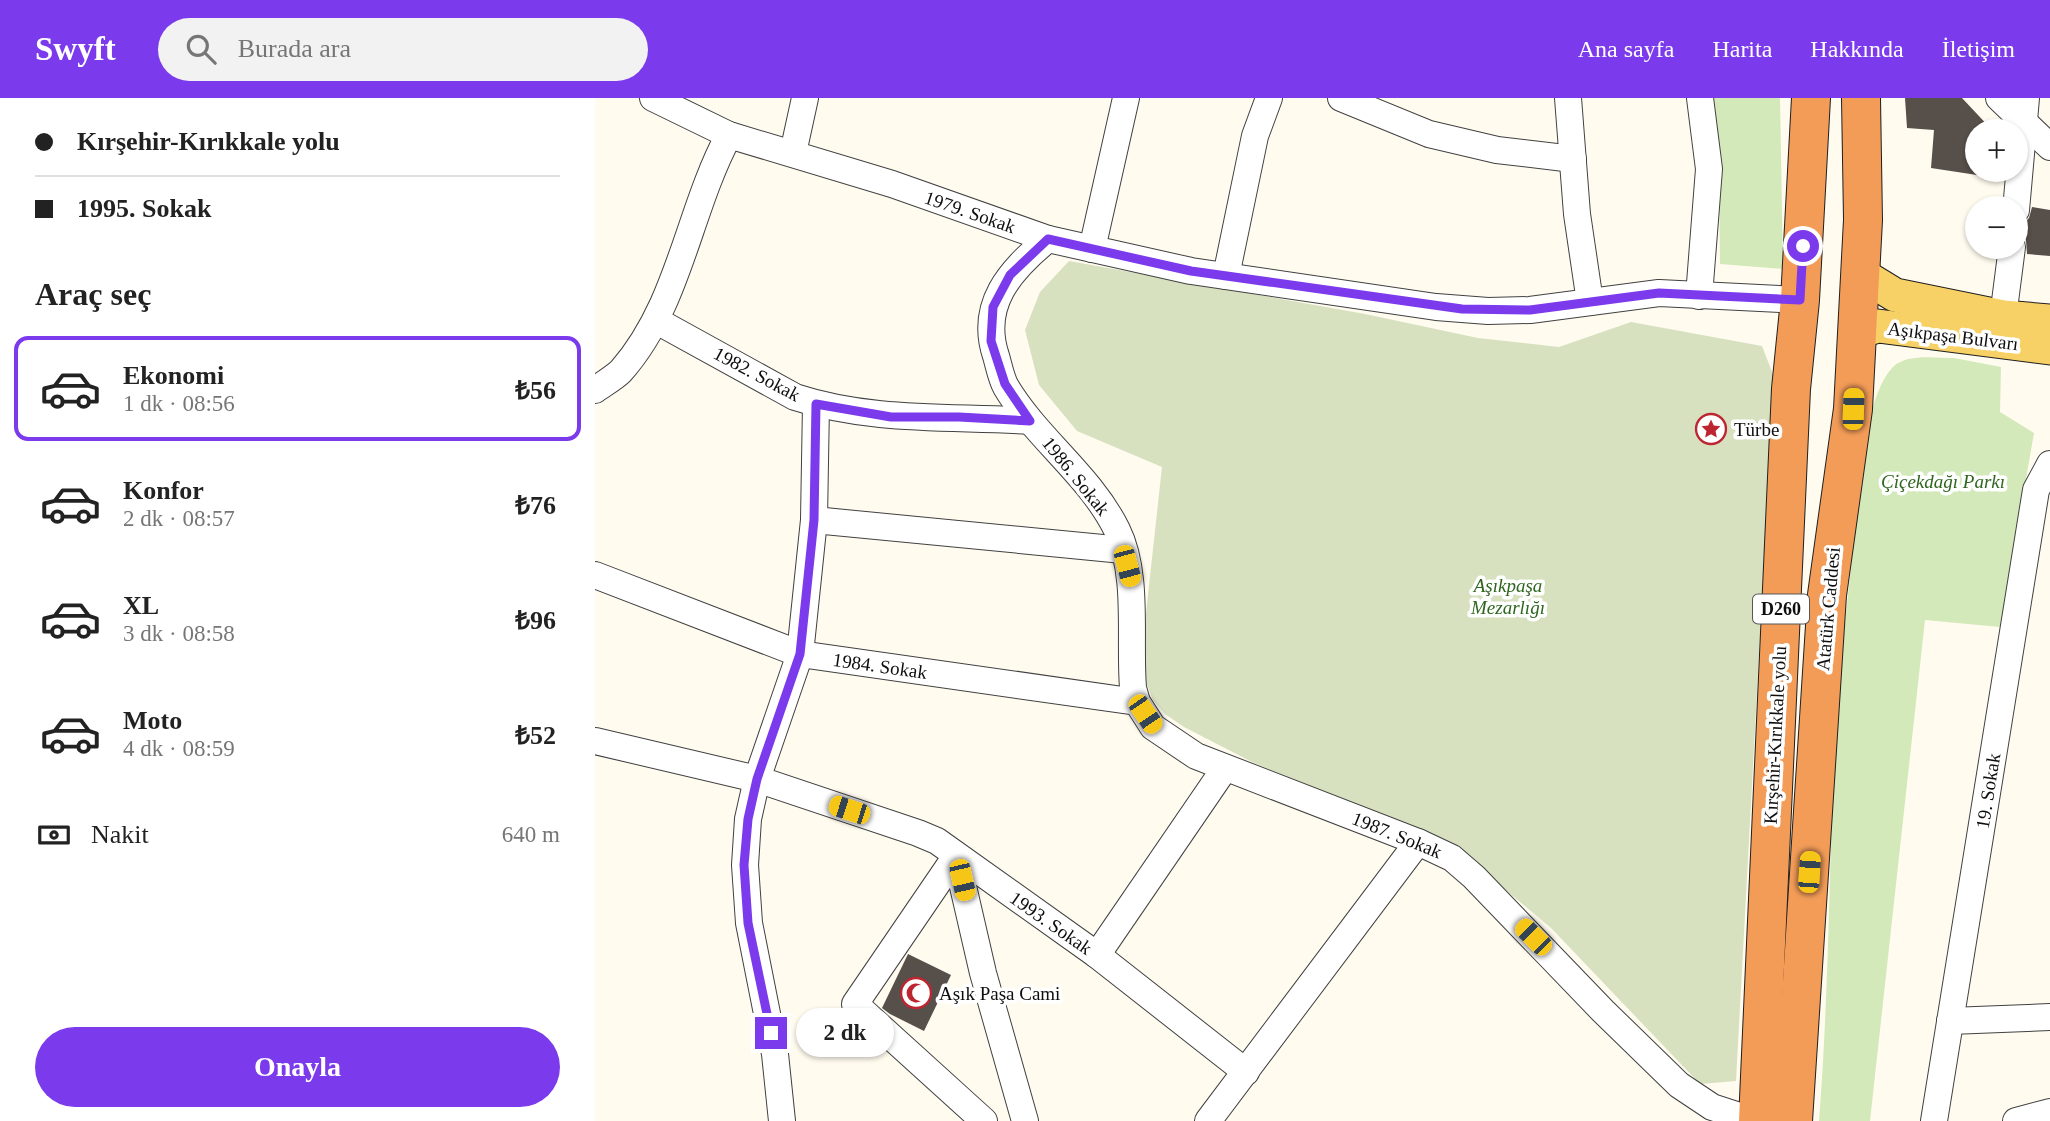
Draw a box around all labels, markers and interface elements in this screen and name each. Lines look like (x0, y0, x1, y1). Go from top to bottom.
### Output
search box (158, 18, 648, 81)
icon: search (182, 30, 220, 68)
text: Swyft (35, 31, 116, 67)
text: Burada ara (238, 34, 351, 63)
text: Ana sayfa (1578, 36, 1674, 62)
text: Harita (1712, 36, 1772, 62)
text: Hakkında (1810, 36, 1904, 62)
text: İletişim (1942, 36, 2015, 62)
map controls (1965, 119, 2028, 259)
button: + (1965, 119, 2028, 182)
text: Kırşehir-Kırıkkale yolu (77, 127, 340, 156)
street label: 1979. Sokak (922, 187, 1019, 238)
text: 1995. Sokak (77, 194, 211, 223)
button: − (1965, 196, 2028, 259)
route start (1787, 230, 1819, 262)
text: Araç seç (35, 276, 151, 312)
street label: Aşıkpaşa Bulvarı (1887, 318, 2019, 354)
street label: 1982. Sokak (710, 342, 804, 406)
icon: car (39, 357, 102, 420)
text: Ekonomi (123, 361, 224, 390)
text: ₺56 (515, 376, 556, 405)
car (1842, 388, 1865, 430)
text: 1 dk · 08:56 (123, 391, 235, 416)
place icon: Türbe (1694, 412, 1728, 446)
place label: Türbe (1734, 419, 1779, 440)
street label: 1986. Sokak (1038, 432, 1114, 520)
park label: Çiçekdağı Parkı (1881, 471, 2005, 492)
icon: car (39, 472, 102, 535)
text: Konfor (123, 476, 204, 505)
text: ₺76 (515, 491, 556, 520)
text: 2 dk · 08:57 (123, 506, 235, 531)
car (1112, 543, 1143, 589)
street label: Atatürk Caddesi (1812, 546, 1844, 672)
park label: Aşıkpaşa Mezarlığı (1470, 575, 1545, 618)
icon: car (39, 587, 102, 650)
text: XL (123, 591, 159, 620)
road number: D260 (1753, 594, 1809, 624)
text: ₺96 (515, 606, 556, 635)
text: 3 dk · 08:58 (123, 621, 235, 646)
street label: Kırşehir-Kırıkkale yolu (1760, 645, 1790, 825)
street label: 1984. Sokak (832, 649, 929, 683)
car (1125, 691, 1166, 737)
icon: car (39, 702, 102, 765)
text: Moto (123, 706, 182, 735)
text: ₺52 (515, 721, 556, 750)
text: 4 dk · 08:59 (123, 736, 235, 761)
street label: 19. Sokak (1972, 751, 2004, 830)
car (826, 794, 873, 826)
street label: 1987. Sokak (1349, 807, 1445, 863)
icon: cash (35, 816, 73, 854)
text: Nakit (91, 820, 149, 849)
text: 640 m (502, 822, 560, 847)
car (1798, 850, 1821, 894)
car (948, 857, 977, 903)
street label: 1993. Sokak (1006, 887, 1096, 959)
car (1511, 915, 1556, 959)
mosque icon: Aşık Paşa Cami (899, 976, 933, 1010)
place label: Aşık Paşa Cami (939, 983, 1060, 1004)
callout: 2 dk (795, 1009, 893, 1058)
route end (755, 1017, 787, 1049)
text: 2 dk (824, 1020, 866, 1045)
button: Onayla (35, 1027, 560, 1107)

